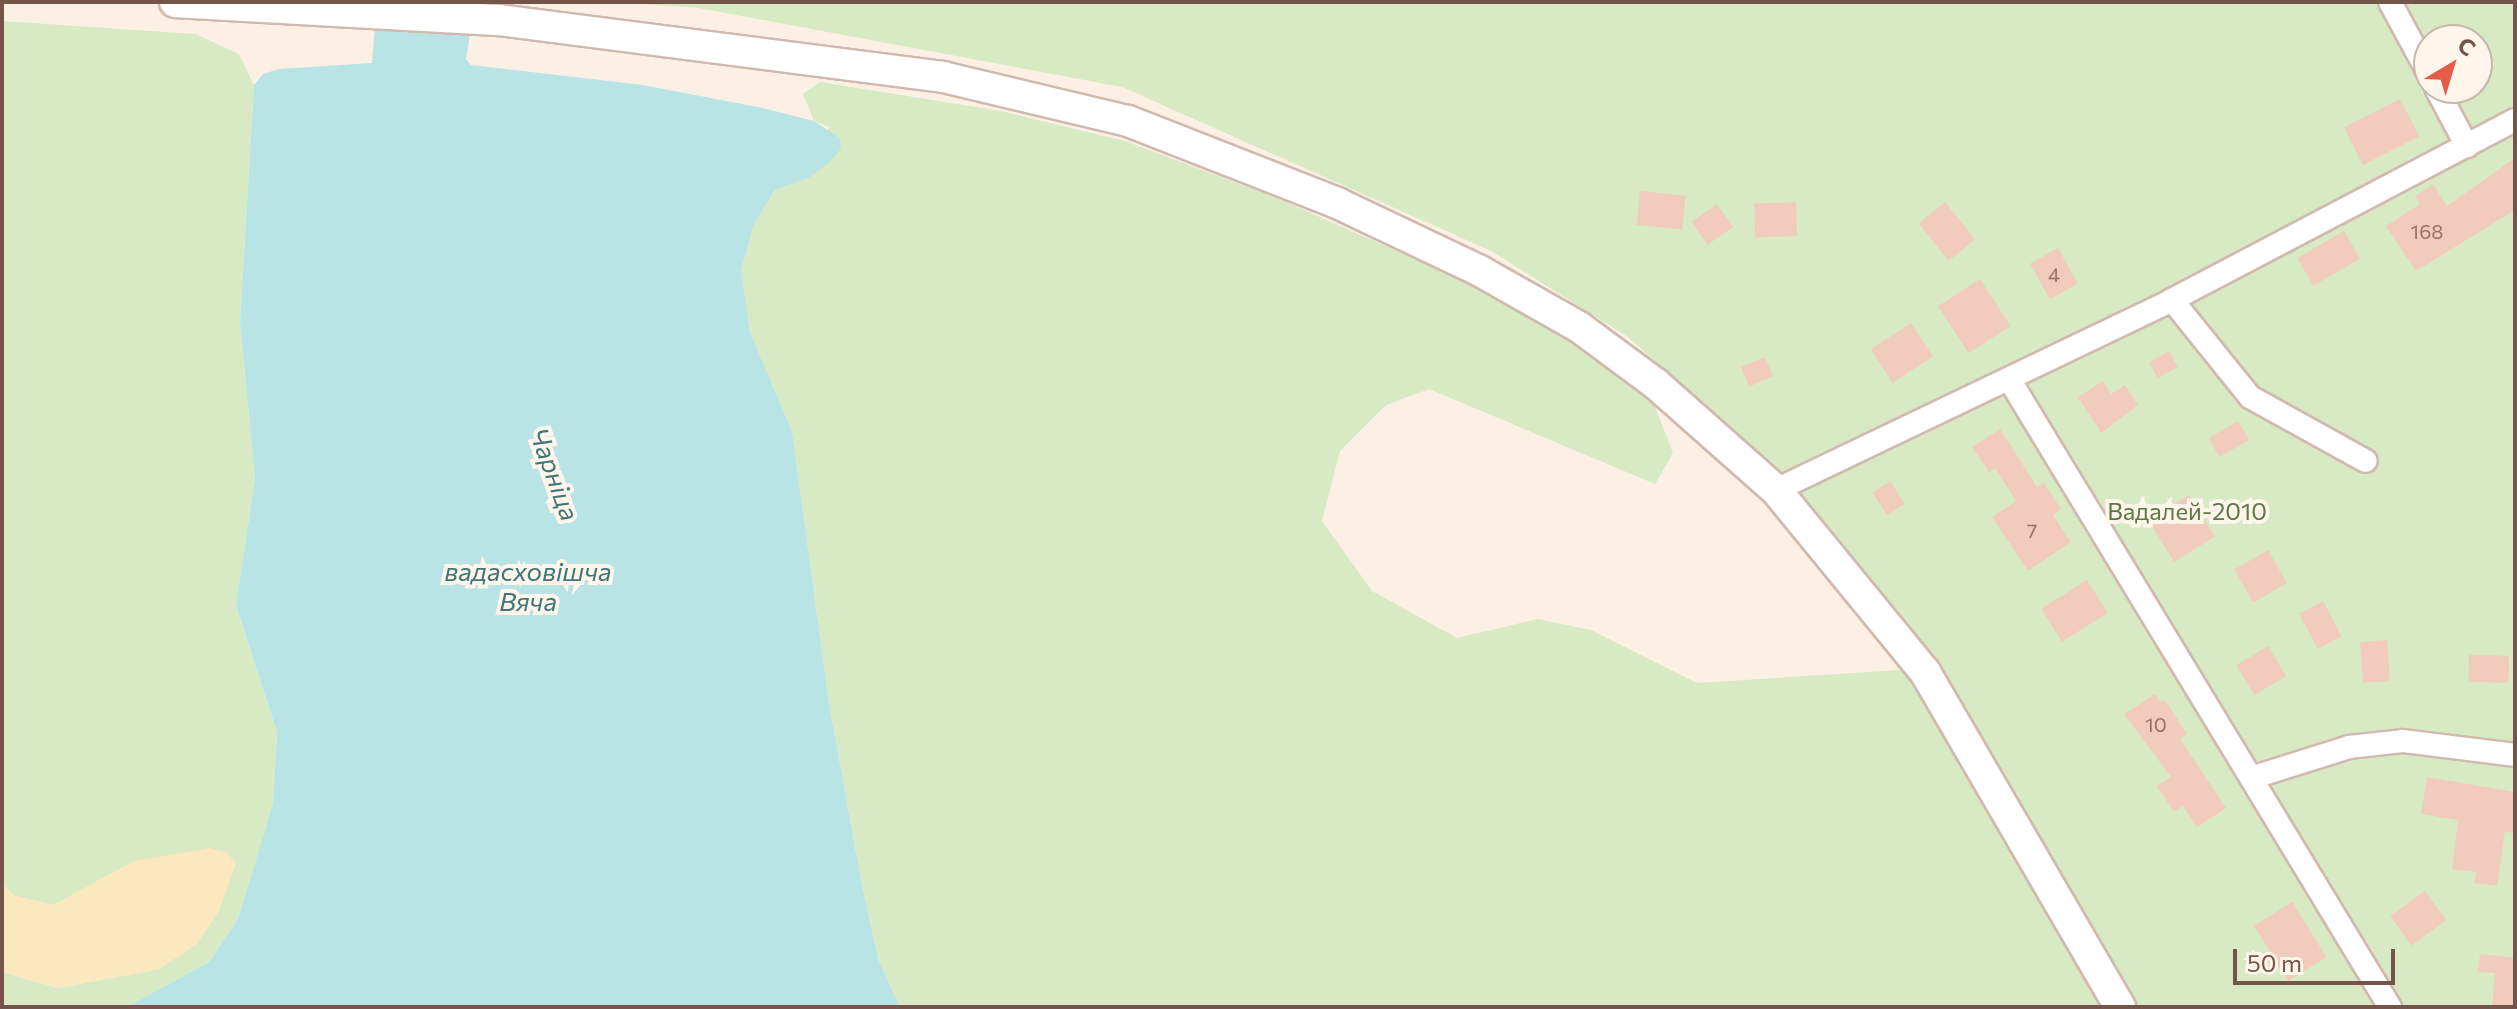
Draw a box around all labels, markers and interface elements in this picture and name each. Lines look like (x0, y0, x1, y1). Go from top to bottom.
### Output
north arrow (2413, 24, 2493, 104)
text: С (2453, 31, 2481, 62)
house number: 168 (2411, 219, 2443, 243)
house number: 4 (2048, 262, 2060, 286)
water label: Чарніца (524, 423, 586, 525)
park label: Вадалей-2010 (2107, 497, 2267, 525)
house number: 7 (2027, 518, 2037, 542)
water label: вадасховішча Вяча (445, 555, 611, 616)
house number: 10 (2145, 712, 2167, 736)
scale bar (2237, 933, 2399, 983)
text: 50 m (2247, 948, 2302, 977)

